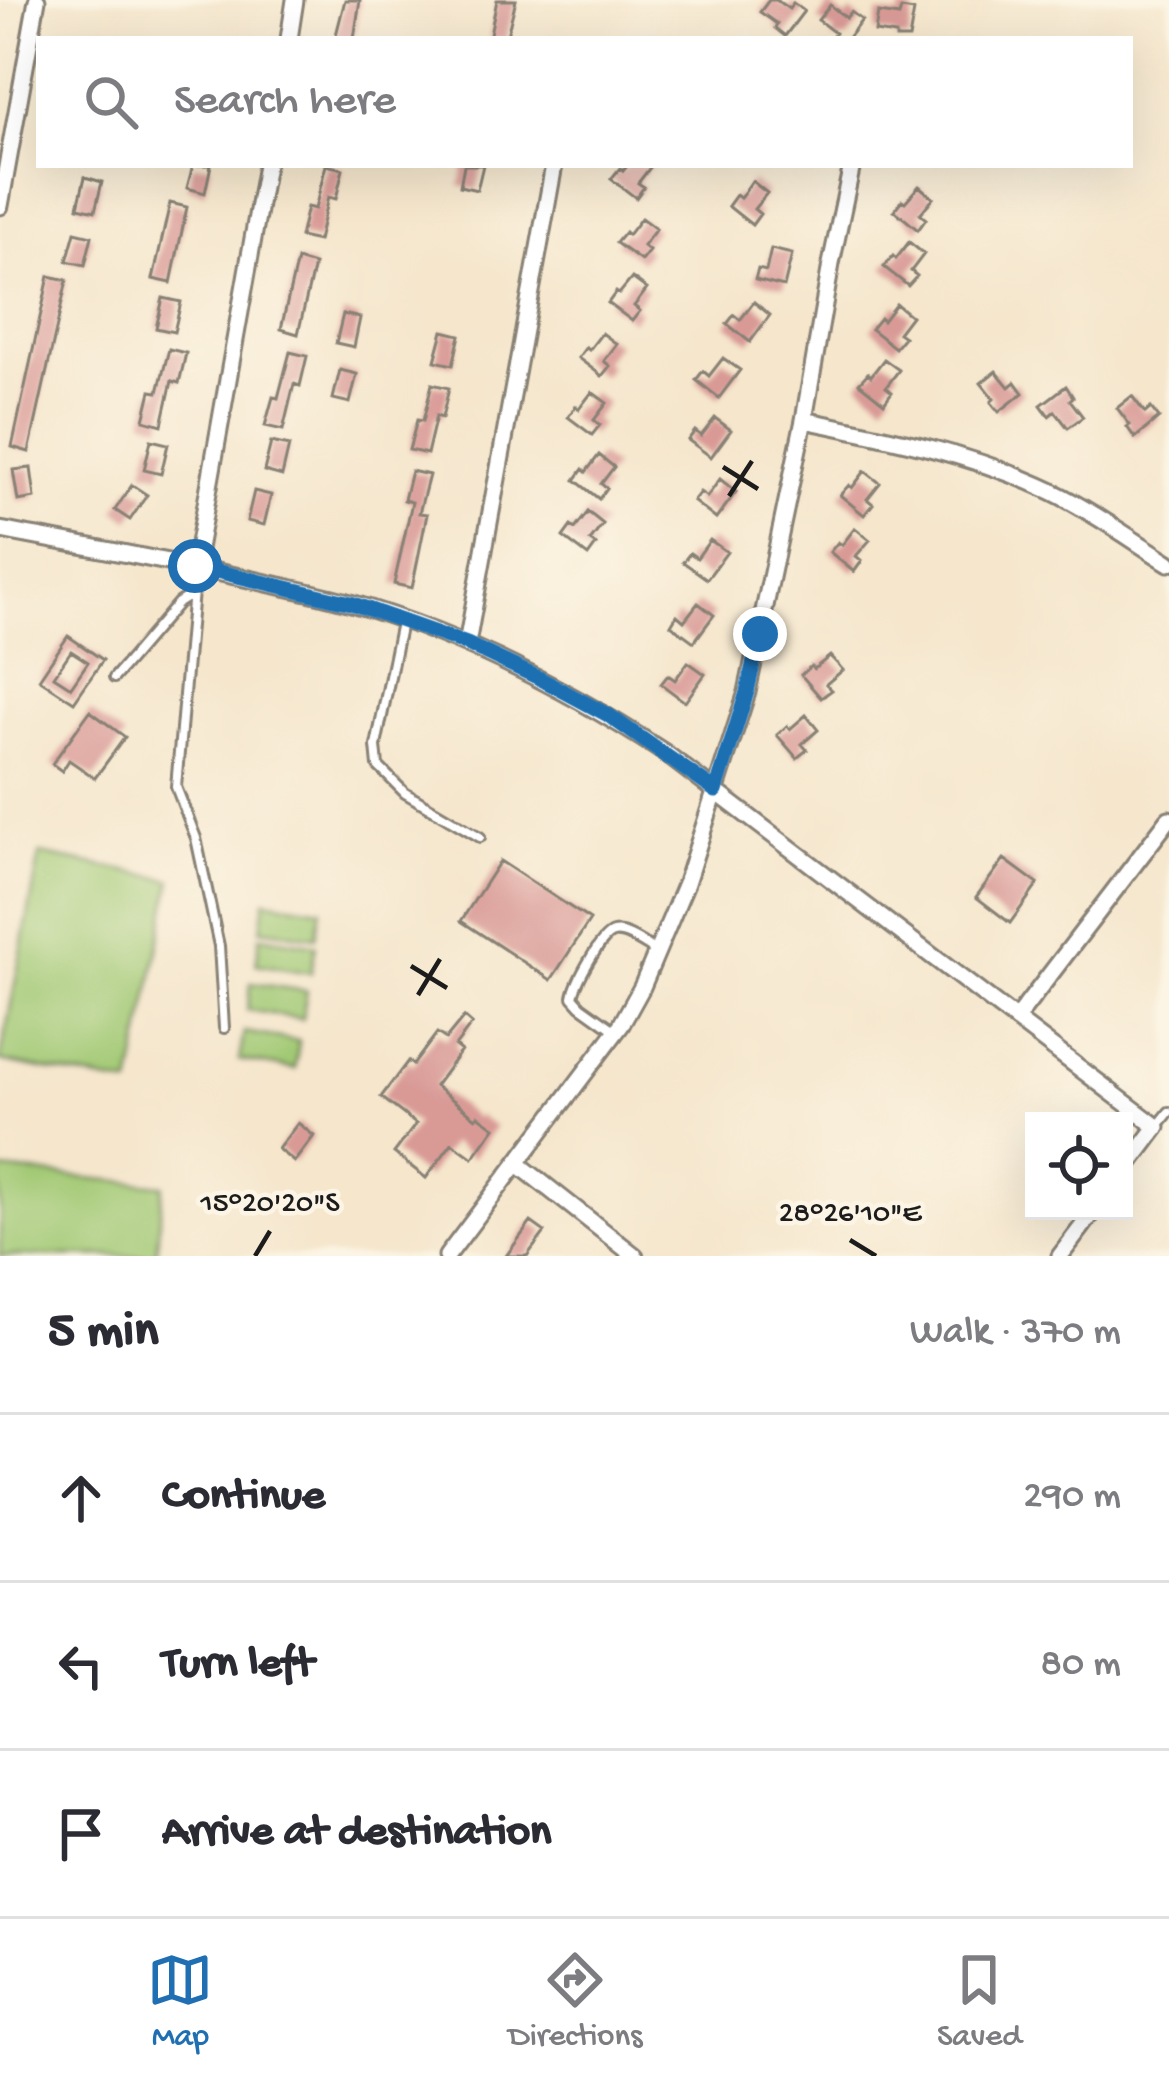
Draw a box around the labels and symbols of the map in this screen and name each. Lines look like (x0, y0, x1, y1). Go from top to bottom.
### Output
route start (168, 539, 222, 593)
route end (733, 607, 787, 661)
text: 15°20'20"S (200, 1188, 340, 1223)
text: 28°26'10"E (779, 1198, 923, 1233)

